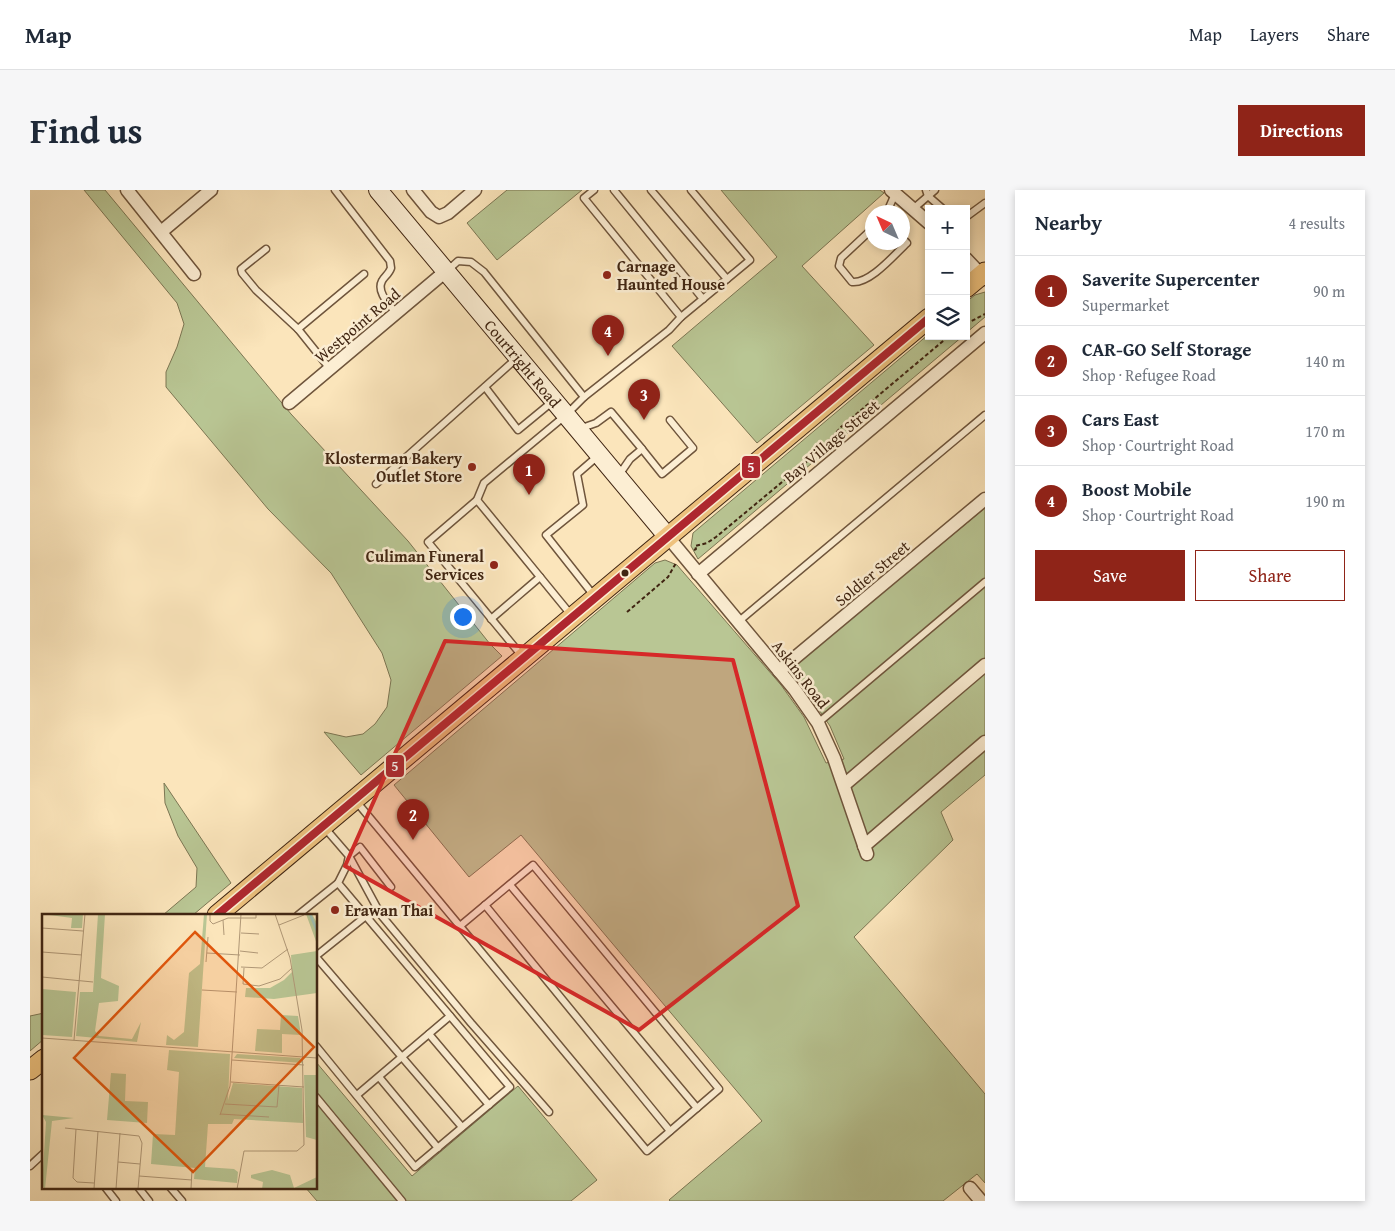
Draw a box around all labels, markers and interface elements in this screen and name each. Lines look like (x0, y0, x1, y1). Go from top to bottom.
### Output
text: Map (25, 17, 72, 52)
text: Map (1189, 21, 1222, 48)
text: Layers (1250, 21, 1299, 48)
text: Share (1327, 21, 1370, 48)
text: Find us (30, 105, 143, 156)
button: Directions (1238, 105, 1365, 156)
north arrow (865, 205, 910, 250)
map controls (925, 205, 970, 340)
button: + (925, 205, 970, 250)
text: Nearby (1035, 207, 1102, 238)
text: 4 results (1288, 211, 1345, 235)
button: − (925, 250, 970, 295)
place label: Carnage Haunted House (617, 254, 725, 296)
text: Saverite Supercenter (1082, 265, 1259, 293)
marker: Carnage Haunted House (601, 269, 613, 281)
text: 1 (1047, 279, 1055, 303)
text: 90 m (1313, 279, 1345, 303)
street label: Westpoint Road (309, 282, 405, 368)
text: Supermarket (1082, 293, 1169, 317)
button: layers (925, 295, 970, 340)
street label: Courtright Road (479, 314, 567, 413)
pin: 4 (592, 315, 624, 356)
text: CAR-GO Self Storage (1082, 335, 1252, 363)
text: 2 (1047, 349, 1055, 373)
text: 140 m (1305, 349, 1345, 373)
text: Shop · Refugee Road (1082, 363, 1216, 387)
pin: 3 (628, 379, 660, 420)
street label: Bay Village Street (778, 393, 885, 488)
text: Cars East (1082, 405, 1159, 433)
text: 3 (1047, 419, 1055, 443)
text: 170 m (1305, 419, 1345, 443)
text: Shop · Courtright Road (1082, 433, 1234, 457)
place label: Klosterman Bakery Outlet Store (325, 446, 463, 488)
pin: 1 (513, 454, 545, 495)
line badge: 5 (741, 455, 761, 479)
text: 5 (747, 457, 755, 477)
marker: Klosterman Bakery Outlet Store (466, 461, 478, 473)
text: Boost Mobile (1082, 475, 1191, 503)
text: 4 (1047, 489, 1055, 513)
text: 190 m (1305, 489, 1345, 513)
text: Shop · Courtright Road (1082, 503, 1234, 527)
street label: Soldier Street (829, 534, 915, 612)
place label: Culiman Funeral Services (366, 544, 484, 586)
button: Save (1035, 550, 1185, 601)
button: Share (1195, 550, 1345, 601)
marker: Culiman Funeral Services (488, 559, 500, 571)
unlabelled marker (620, 568, 630, 578)
your location (450, 604, 476, 630)
street label: Askins Road (767, 635, 836, 714)
line badge: 5 (385, 754, 405, 778)
text: 5 (391, 756, 399, 776)
pin: 2 (397, 799, 429, 840)
place label: Erawan Thai (345, 898, 433, 922)
marker: Erawan Thai (329, 904, 341, 916)
inset map (42, 914, 318, 1188)

